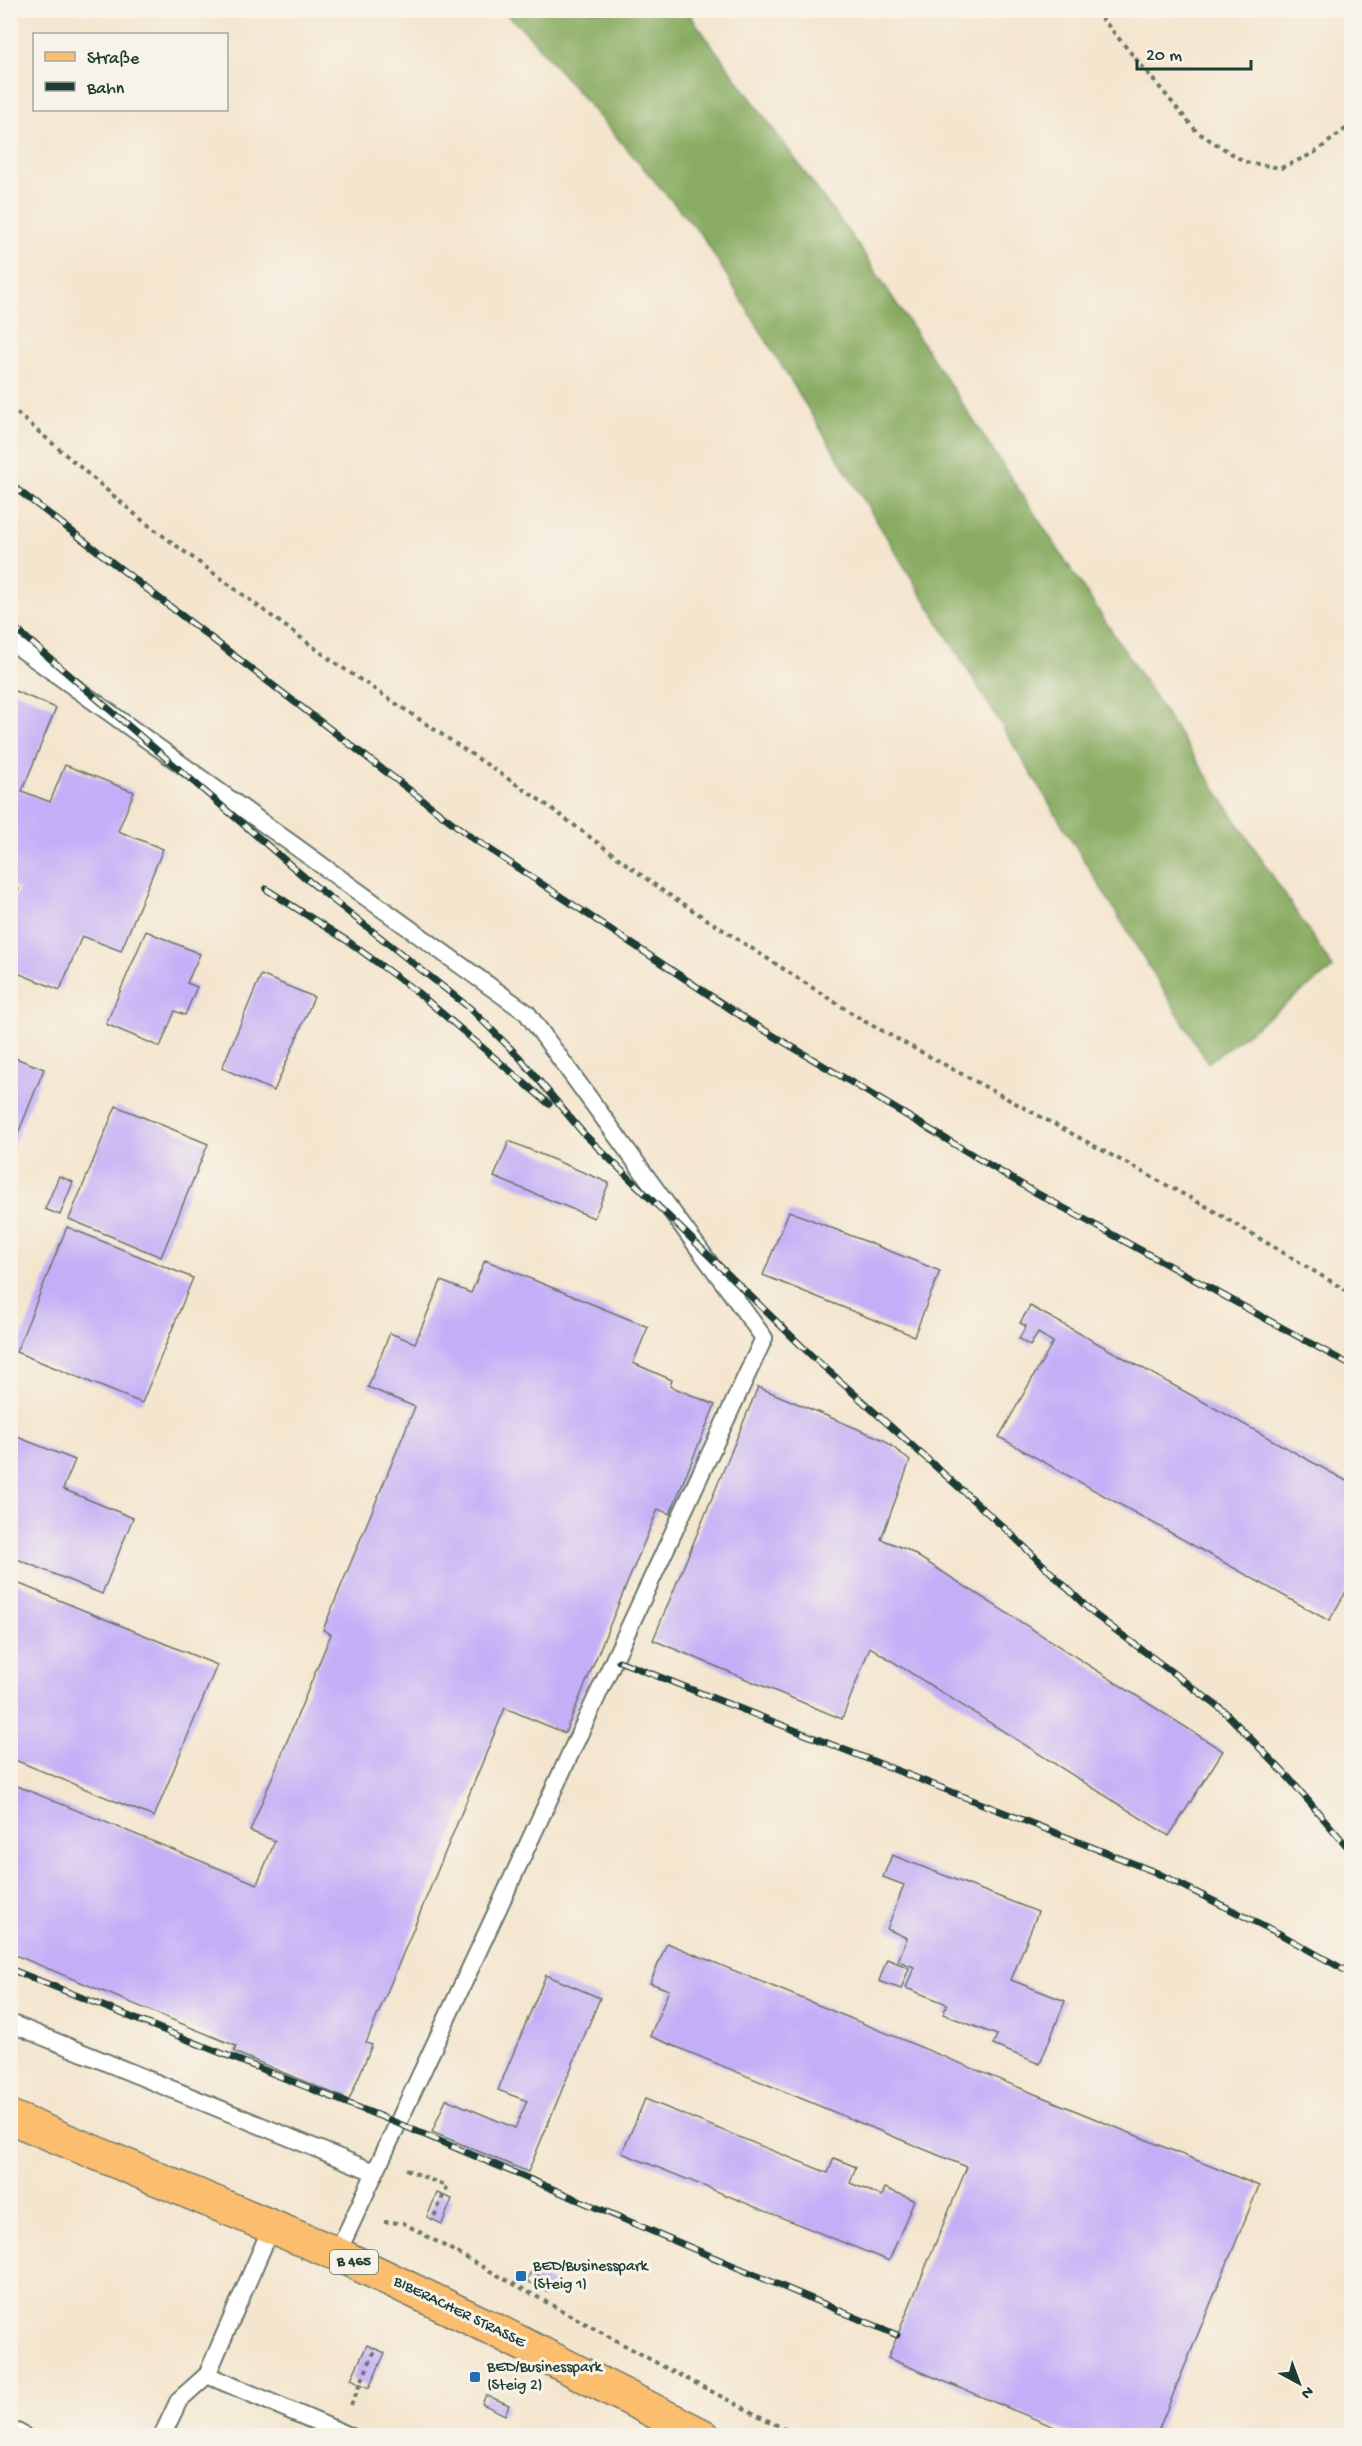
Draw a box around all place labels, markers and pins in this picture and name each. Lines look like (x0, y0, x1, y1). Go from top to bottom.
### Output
place label: BED/Businesspark (Steig 1) (532, 2258, 650, 2295)
marker: BED/Businesspark (Steig 1) (514, 2269, 528, 2283)
place label: BED/Businesspark (Steig 2) (486, 2359, 604, 2396)
marker: BED/Businesspark (Steig 2) (468, 2370, 482, 2384)

